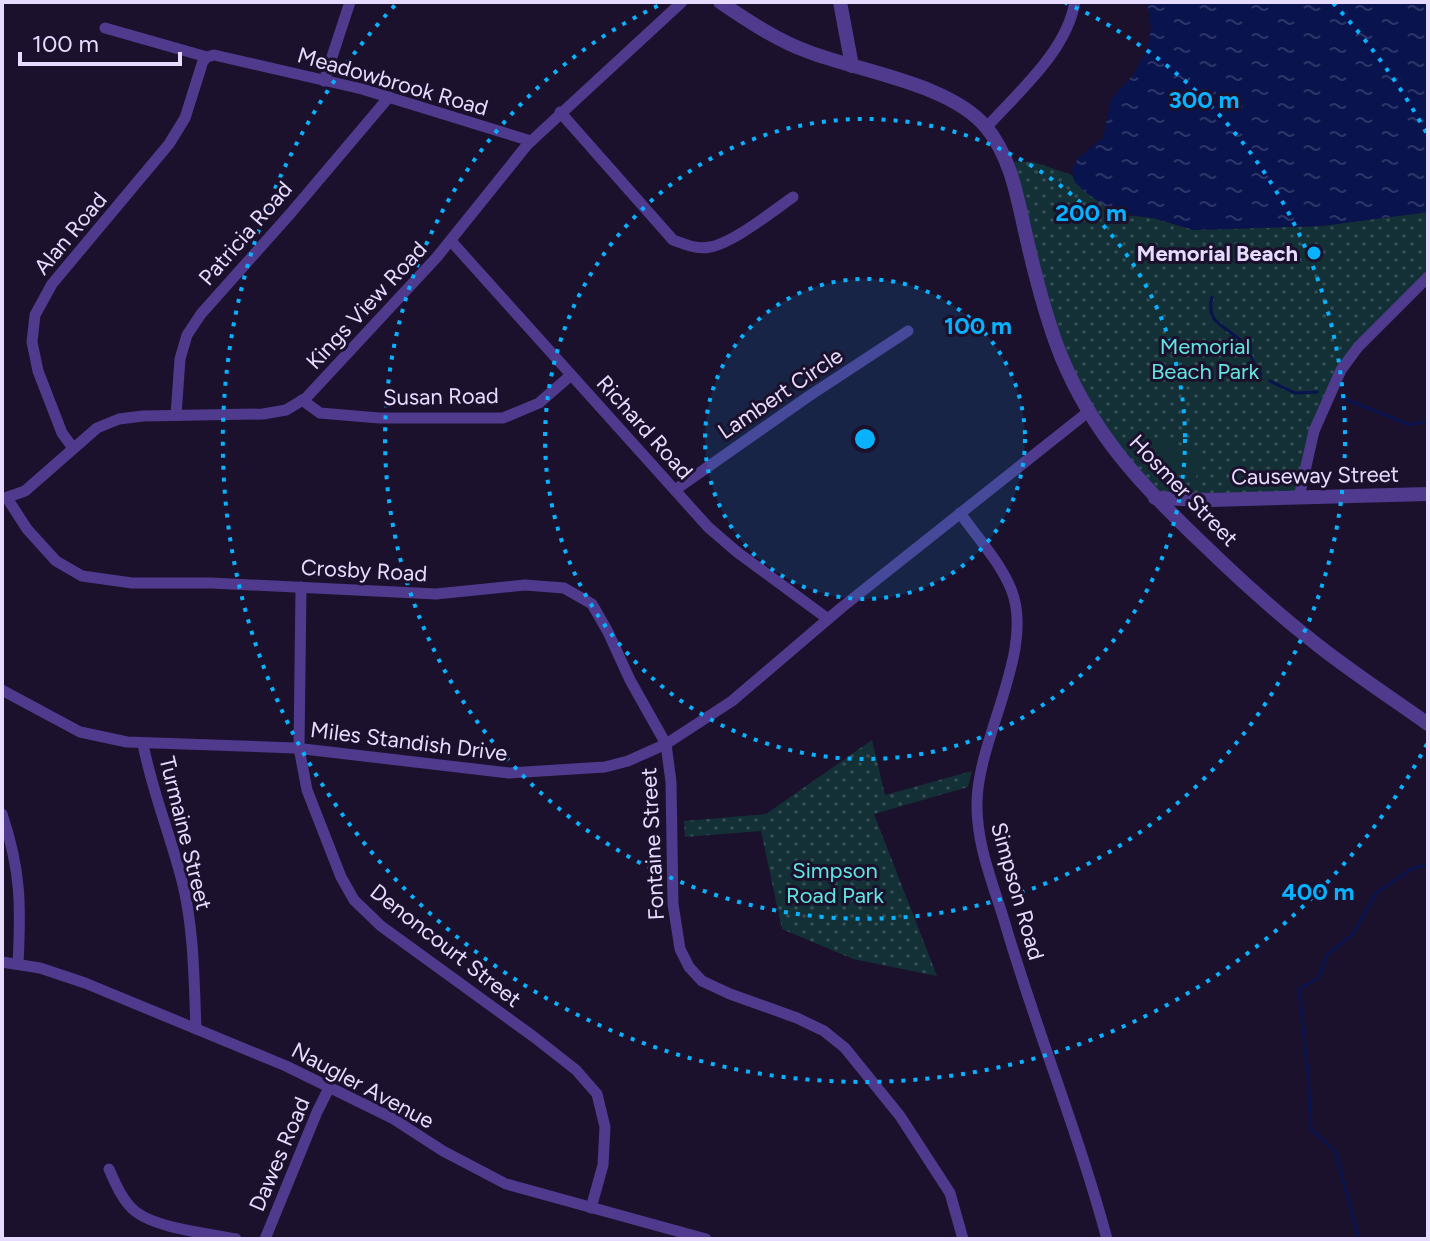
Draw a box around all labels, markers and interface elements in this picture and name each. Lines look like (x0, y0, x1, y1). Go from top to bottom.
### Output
scale bar (20, 16, 180, 66)
text: 100 m (32, 29, 99, 58)
street label: Meadowbrook Road (294, 41, 491, 122)
text: 300 m (1168, 85, 1240, 114)
street label: Patricia Road (193, 176, 298, 291)
street label: Alan Road (28, 187, 113, 280)
text: 200 m (1055, 198, 1127, 227)
street label: Kings View Road (300, 236, 432, 375)
place label: Memorial Beach (1137, 240, 1298, 267)
marker: Memorial Beach (1305, 244, 1323, 262)
text: 100 m (944, 311, 1012, 340)
park label: Memorial Beach Park (1151, 333, 1259, 385)
street label: Lambert Circle (713, 342, 848, 445)
street label: Richard Road (591, 370, 698, 485)
street label: Susan Road (383, 382, 499, 411)
centre of rings (851, 425, 879, 453)
street label: Hosmer Street (1124, 429, 1244, 552)
street label: Causeway Street (1231, 461, 1399, 490)
street label: Crosby Road (300, 554, 428, 587)
street label: Miles Standish Drive (309, 716, 509, 767)
street label: Turmaine Street (153, 754, 218, 913)
street label: Fontaine Street (635, 767, 670, 921)
street label: Simpson Road (985, 819, 1050, 963)
park label: Simpson Road Park (786, 857, 884, 909)
text: 400 m (1282, 877, 1354, 906)
street label: Denoncourt Street (365, 878, 527, 1013)
street label: Naugler Avenue (287, 1037, 439, 1134)
street label: Dawes Road (243, 1093, 316, 1215)

